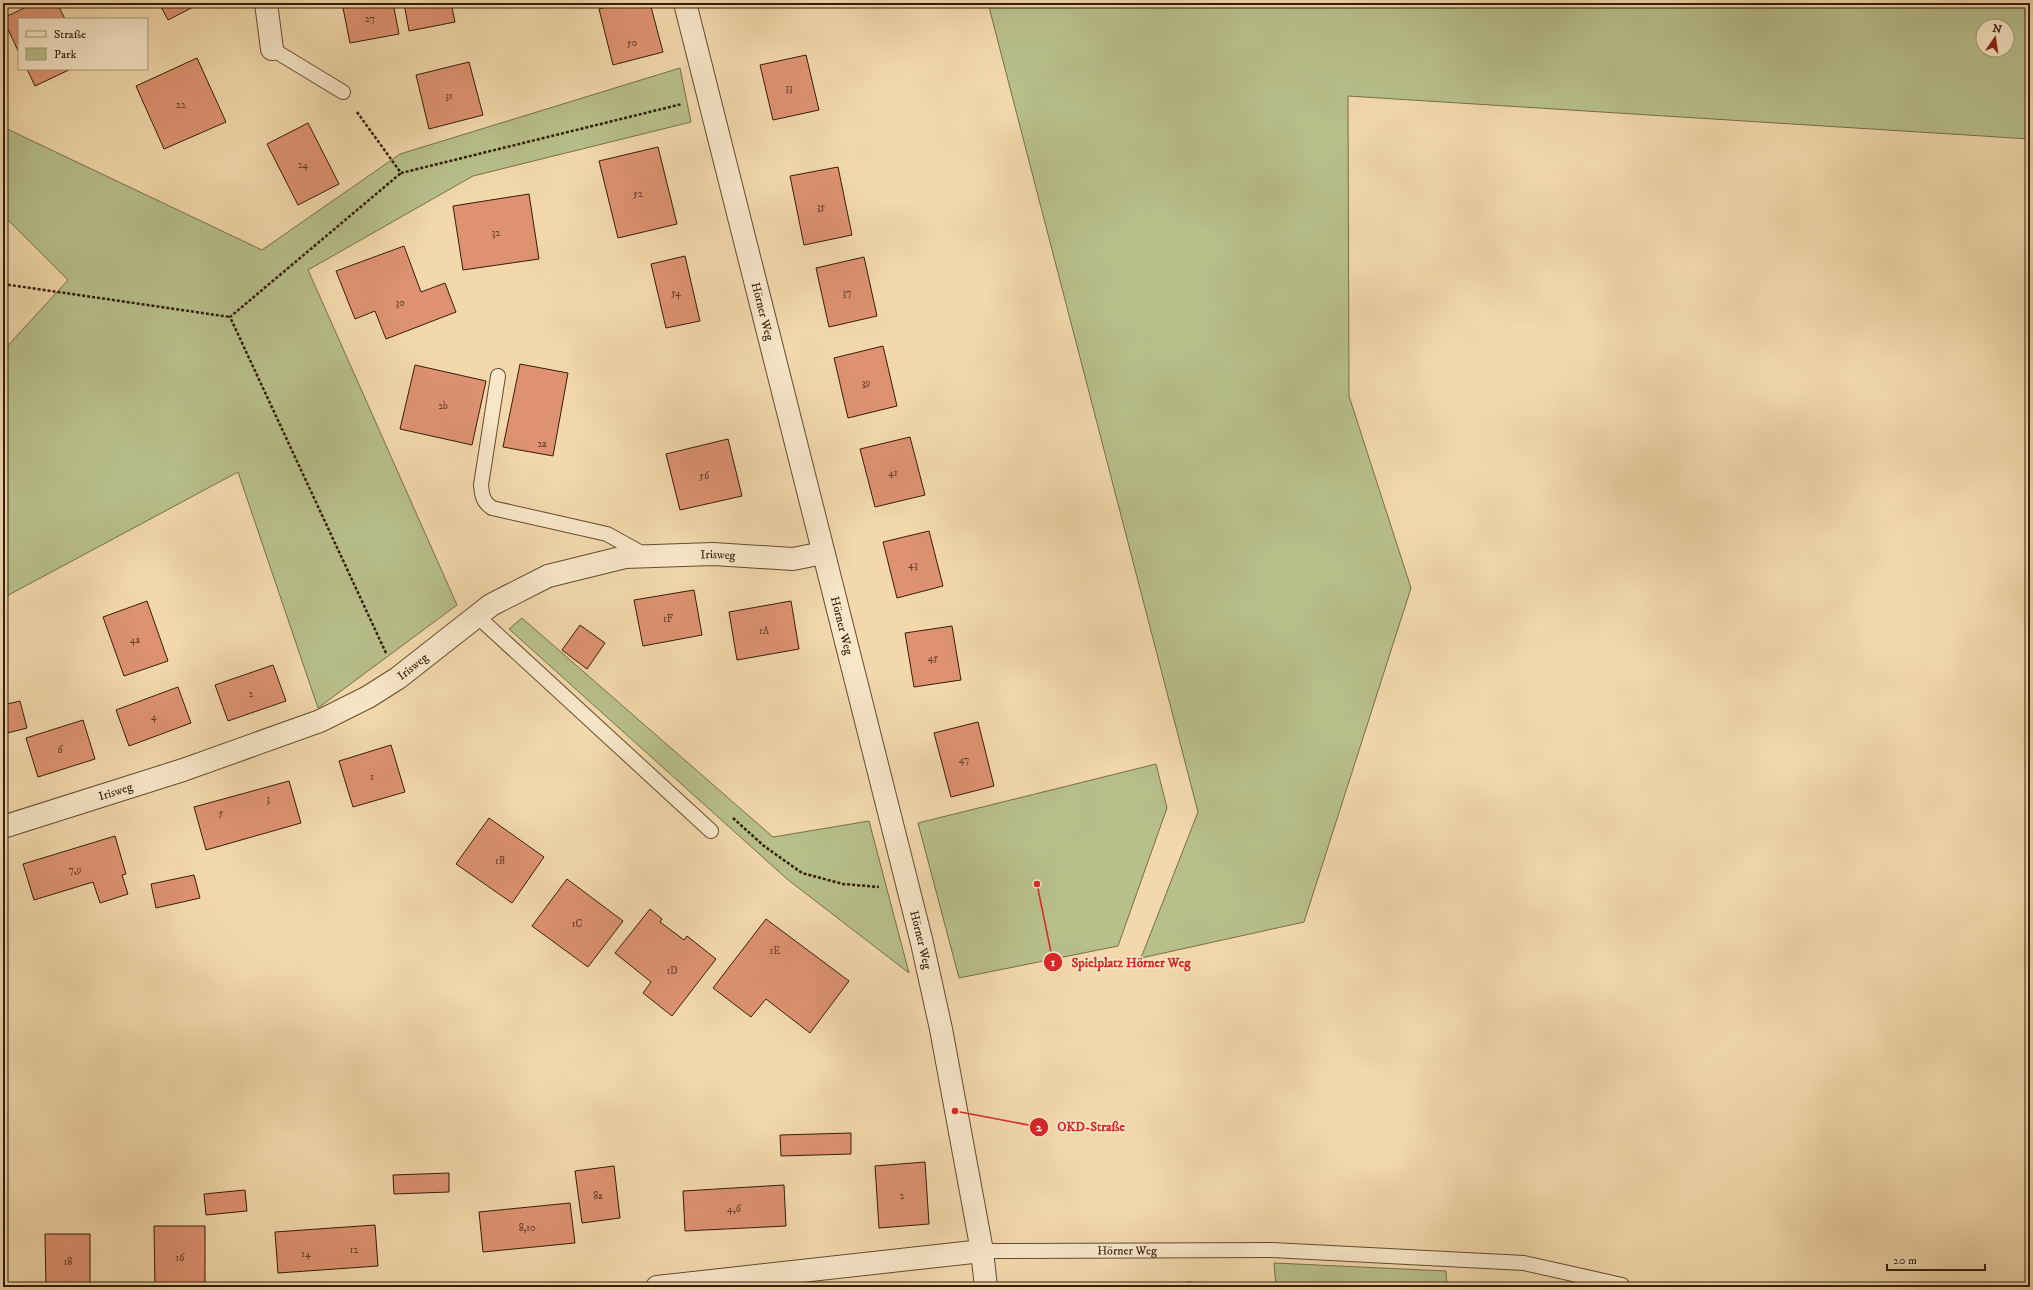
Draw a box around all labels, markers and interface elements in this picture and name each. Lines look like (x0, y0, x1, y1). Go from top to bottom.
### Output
house number: 27 (365, 13, 375, 25)
legend (18, 18, 148, 70)
north arrow (1975, 18, 2015, 58)
text: N (1991, 21, 2003, 37)
text: Straße (54, 27, 86, 42)
house number: 50 (627, 37, 637, 49)
text: Park (54, 47, 76, 62)
house number: 33 (785, 82, 793, 94)
house number: 31 (445, 90, 453, 102)
house number: 22 (176, 99, 186, 111)
house number: 24 (298, 159, 309, 171)
house number: 52 (633, 188, 643, 200)
house number: 35 (817, 201, 825, 213)
house number: 32 (492, 227, 500, 239)
street label: Hörner Weg (748, 281, 777, 342)
house number: 54 (671, 287, 681, 299)
house number: 37 (843, 287, 852, 299)
house number: 30 (395, 297, 405, 309)
house number: 39 (862, 377, 870, 389)
house number: 2b (438, 400, 448, 412)
house number: 2a (537, 438, 547, 450)
house number: 41 (888, 467, 898, 479)
house number: 56 (699, 470, 710, 482)
street label: Irisweg (700, 547, 736, 563)
house number: 43 (908, 559, 918, 571)
street label: Hörner Weg (827, 595, 856, 657)
house number: 1F (663, 613, 673, 625)
house number: 1A (759, 625, 770, 637)
house number: 4a (130, 634, 141, 646)
street label: Irisweg (394, 650, 431, 684)
house number: 45 (928, 652, 938, 664)
house number: 2 (249, 688, 254, 700)
house number: 4 (151, 711, 157, 723)
house number: 6 (57, 744, 63, 756)
house number: 47 (959, 754, 969, 766)
house number: 1 (370, 771, 374, 783)
street label: Irisweg (97, 779, 135, 804)
house number: 3 (266, 793, 270, 805)
house number: 5 (219, 807, 224, 819)
house number: 1B (495, 855, 505, 867)
house number: 7,9 (69, 864, 81, 876)
street label: Hörner Weg (906, 909, 935, 971)
house number: 1C (572, 918, 583, 930)
house number: 1E (770, 945, 780, 957)
callout: Spielplatz Hörner Weg (1043, 950, 1198, 975)
text: 1 (1051, 955, 1056, 970)
text: Spielplatz Hörner Weg (1071, 955, 1191, 972)
house number: 1D (666, 965, 678, 977)
callout: OKD-Straße (1029, 1114, 1133, 1139)
text: OKD-Straße (1057, 1119, 1125, 1135)
text: 2 (1036, 1120, 1043, 1135)
house number: 8a (593, 1190, 603, 1202)
house number: 2 (900, 1190, 905, 1202)
house number: 4,6 (727, 1203, 742, 1215)
house number: 8,10 (519, 1222, 535, 1234)
street label: Hörner Weg (1097, 1243, 1157, 1259)
house number: 12 (350, 1244, 358, 1256)
scale bar (1887, 1246, 1985, 1272)
house number: 14 (301, 1248, 311, 1260)
house number: 16 (176, 1252, 185, 1264)
text: 20 m (1893, 1253, 1917, 1268)
house number: 18 (64, 1256, 72, 1268)

